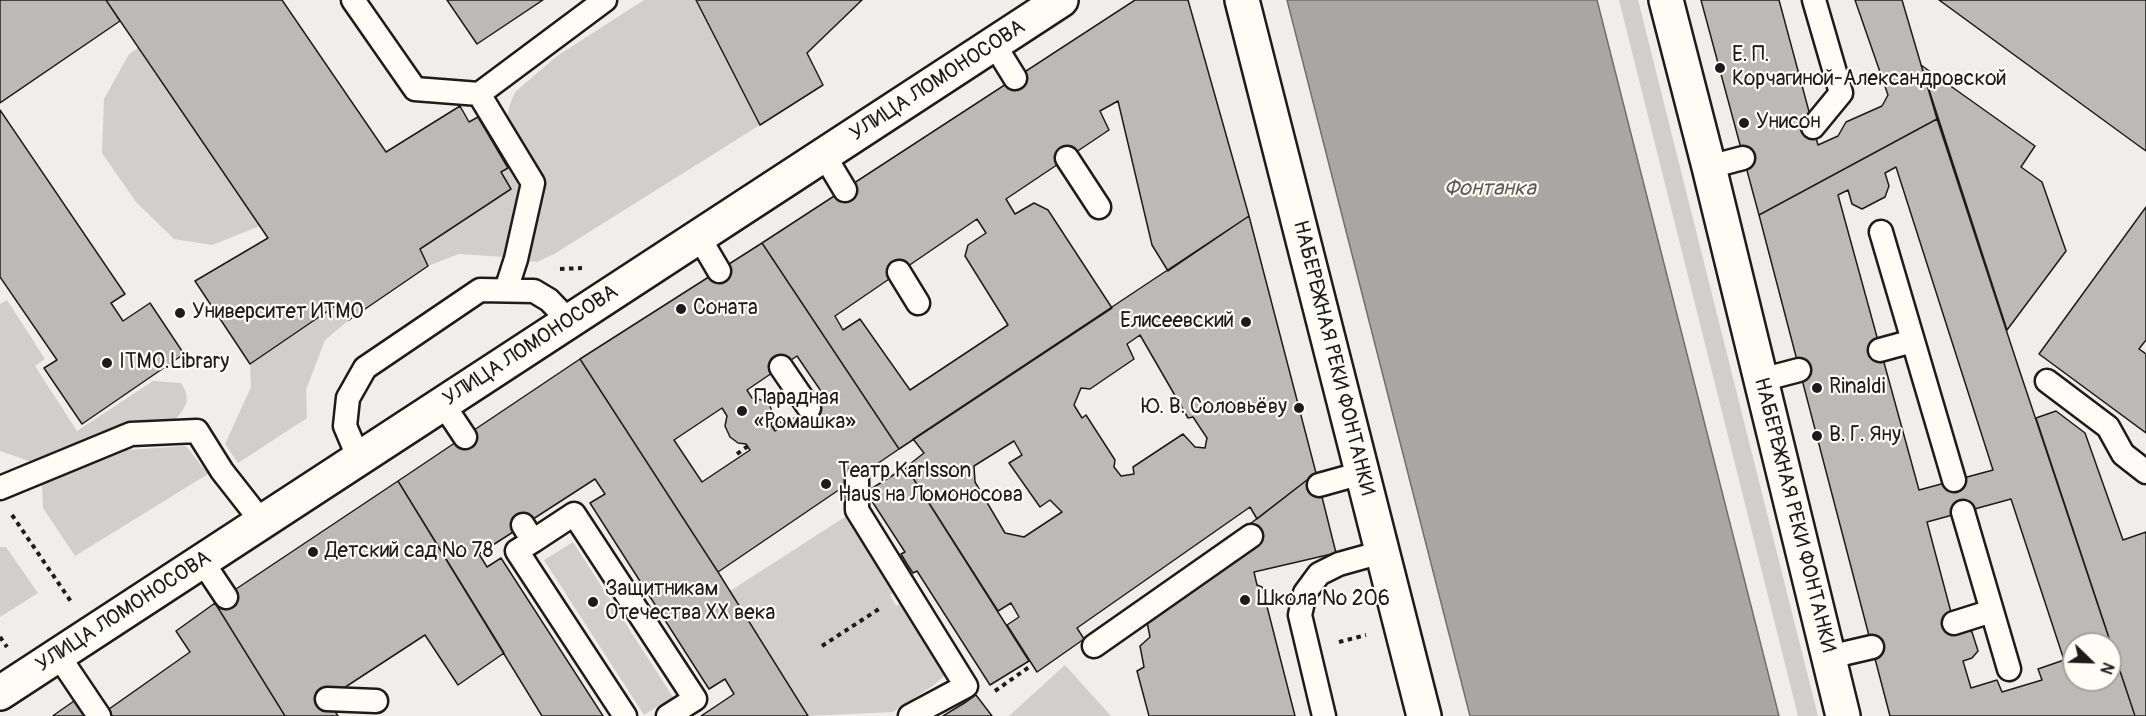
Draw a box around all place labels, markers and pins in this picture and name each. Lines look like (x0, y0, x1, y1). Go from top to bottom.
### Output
place label: Е. П. Корчагиной-Александровской (1732, 43, 2007, 93)
marker: Е. П. Корчагиной-Александровской (1713, 61, 1727, 75)
place label: Унисон (1756, 110, 1821, 136)
marker: Унисон (1737, 116, 1751, 130)
place label: Соната (693, 296, 758, 322)
place label: Университет ИТМО (192, 300, 364, 326)
marker: Соната (674, 302, 688, 316)
marker: Университет ИТМО (173, 306, 187, 320)
place label: Елисеевский (1120, 309, 1234, 335)
marker: Елисеевский (1239, 315, 1253, 329)
place label: ITMO.Library (119, 350, 229, 376)
marker: ITMO.Library (100, 356, 114, 370)
place label: Rinaldi (1829, 375, 1885, 401)
marker: Rinaldi (1810, 381, 1824, 395)
place label: Парадная «Ромашка» (754, 386, 856, 436)
place label: Ю. В. Соловьёву (1142, 395, 1287, 421)
marker: Ю. В. Соловьёву (1292, 401, 1306, 415)
marker: Парадная «Ромашка» (735, 404, 749, 418)
place label: В. Г. Яну (1829, 423, 1901, 449)
marker: В. Г. Яну (1810, 429, 1824, 443)
place label: Театр Karlsson Haus на Ломоносова (838, 459, 1023, 509)
marker: Театр Karlsson Haus на Ломоносова (819, 477, 833, 491)
place label: Детский сад № 78 (325, 539, 493, 565)
marker: Детский сад № 78 (306, 545, 320, 559)
place label: Защитникам Отечества XX века (605, 577, 775, 627)
place label: Школа № 206 (1257, 587, 1390, 613)
marker: Школа № 206 (1238, 593, 1252, 607)
marker: Защитникам Отечества XX века (586, 595, 600, 609)

